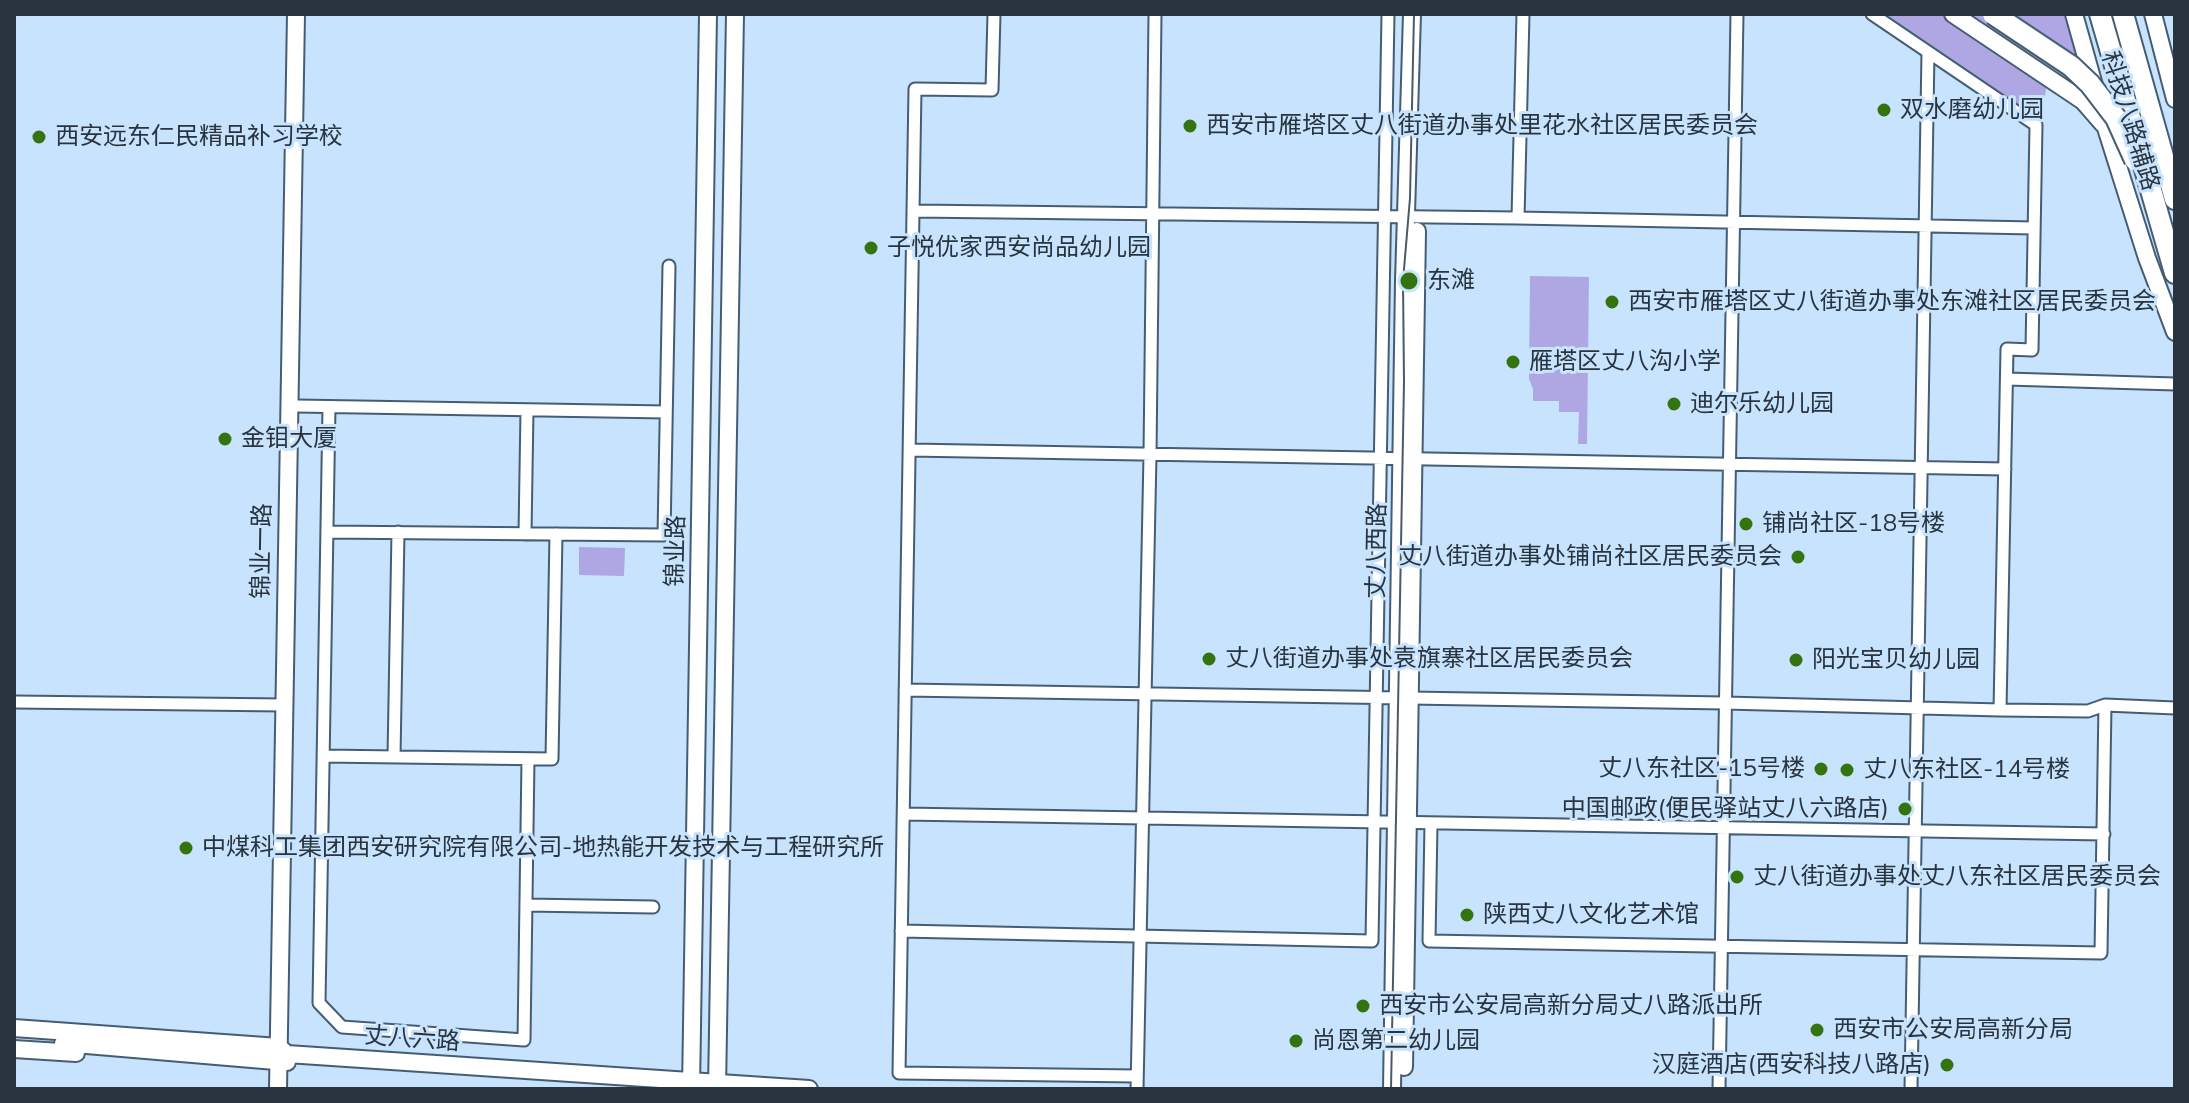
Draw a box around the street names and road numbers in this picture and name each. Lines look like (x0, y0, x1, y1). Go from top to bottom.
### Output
street label: 科技八路辅路 (2095, 48, 2165, 194)
street label: 锦业一路 (247, 503, 277, 599)
street label: 丈八西路 (1362, 503, 1392, 599)
street label: 锦业路 (661, 515, 691, 587)
street label: 丈八六路 (363, 1021, 461, 1057)

